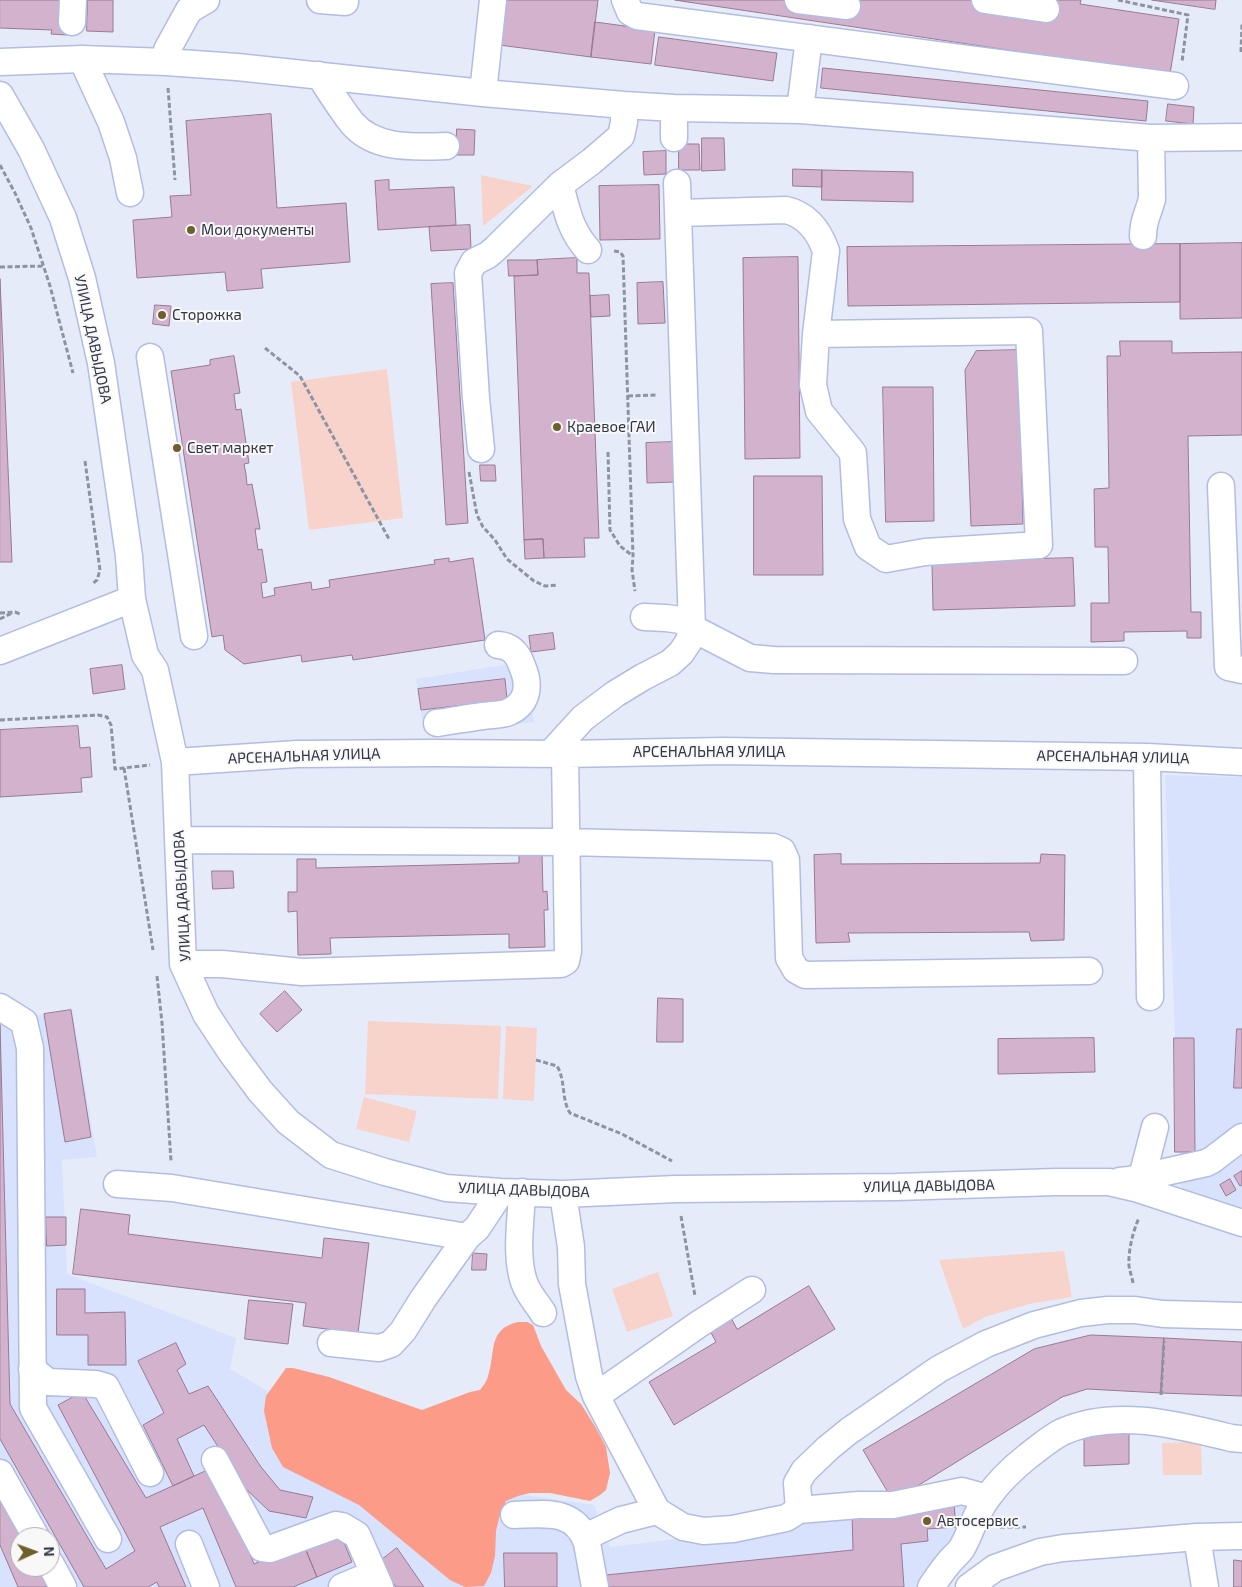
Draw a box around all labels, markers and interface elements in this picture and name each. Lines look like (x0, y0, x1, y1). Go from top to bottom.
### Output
place label: Мои документы (201, 221, 314, 239)
marker: Мои документы (185, 224, 197, 236)
street label: УЛИЦА ДАВЫДОВА (71, 273, 115, 405)
place label: Сторожка (172, 306, 242, 324)
marker: Сторожка (156, 309, 168, 321)
place label: Краевое ГАИ (567, 418, 656, 436)
marker: Краевое ГАИ (551, 421, 563, 433)
place label: Свет маркет (187, 439, 274, 457)
marker: Свет маркет (171, 442, 183, 454)
street label: АРСЕНАЛЬНАЯ УЛИЦА (633, 743, 785, 761)
street label: АРСЕНАЛЬНАЯ УЛИЦА (227, 744, 381, 768)
street label: АРСЕНАЛЬНАЯ УЛИЦА (1037, 747, 1189, 767)
street label: УЛИЦА ДАВЫДОВА (170, 830, 194, 962)
street label: УЛИЦА ДАВЫДОВА (863, 1176, 995, 1196)
street label: УЛИЦА ДАВЫДОВА (458, 1179, 590, 1201)
place label: Автосервис (937, 1512, 1019, 1530)
marker: Автосервис (921, 1515, 933, 1527)
north arrow (10, 1527, 60, 1577)
text: N (41, 1546, 58, 1557)

